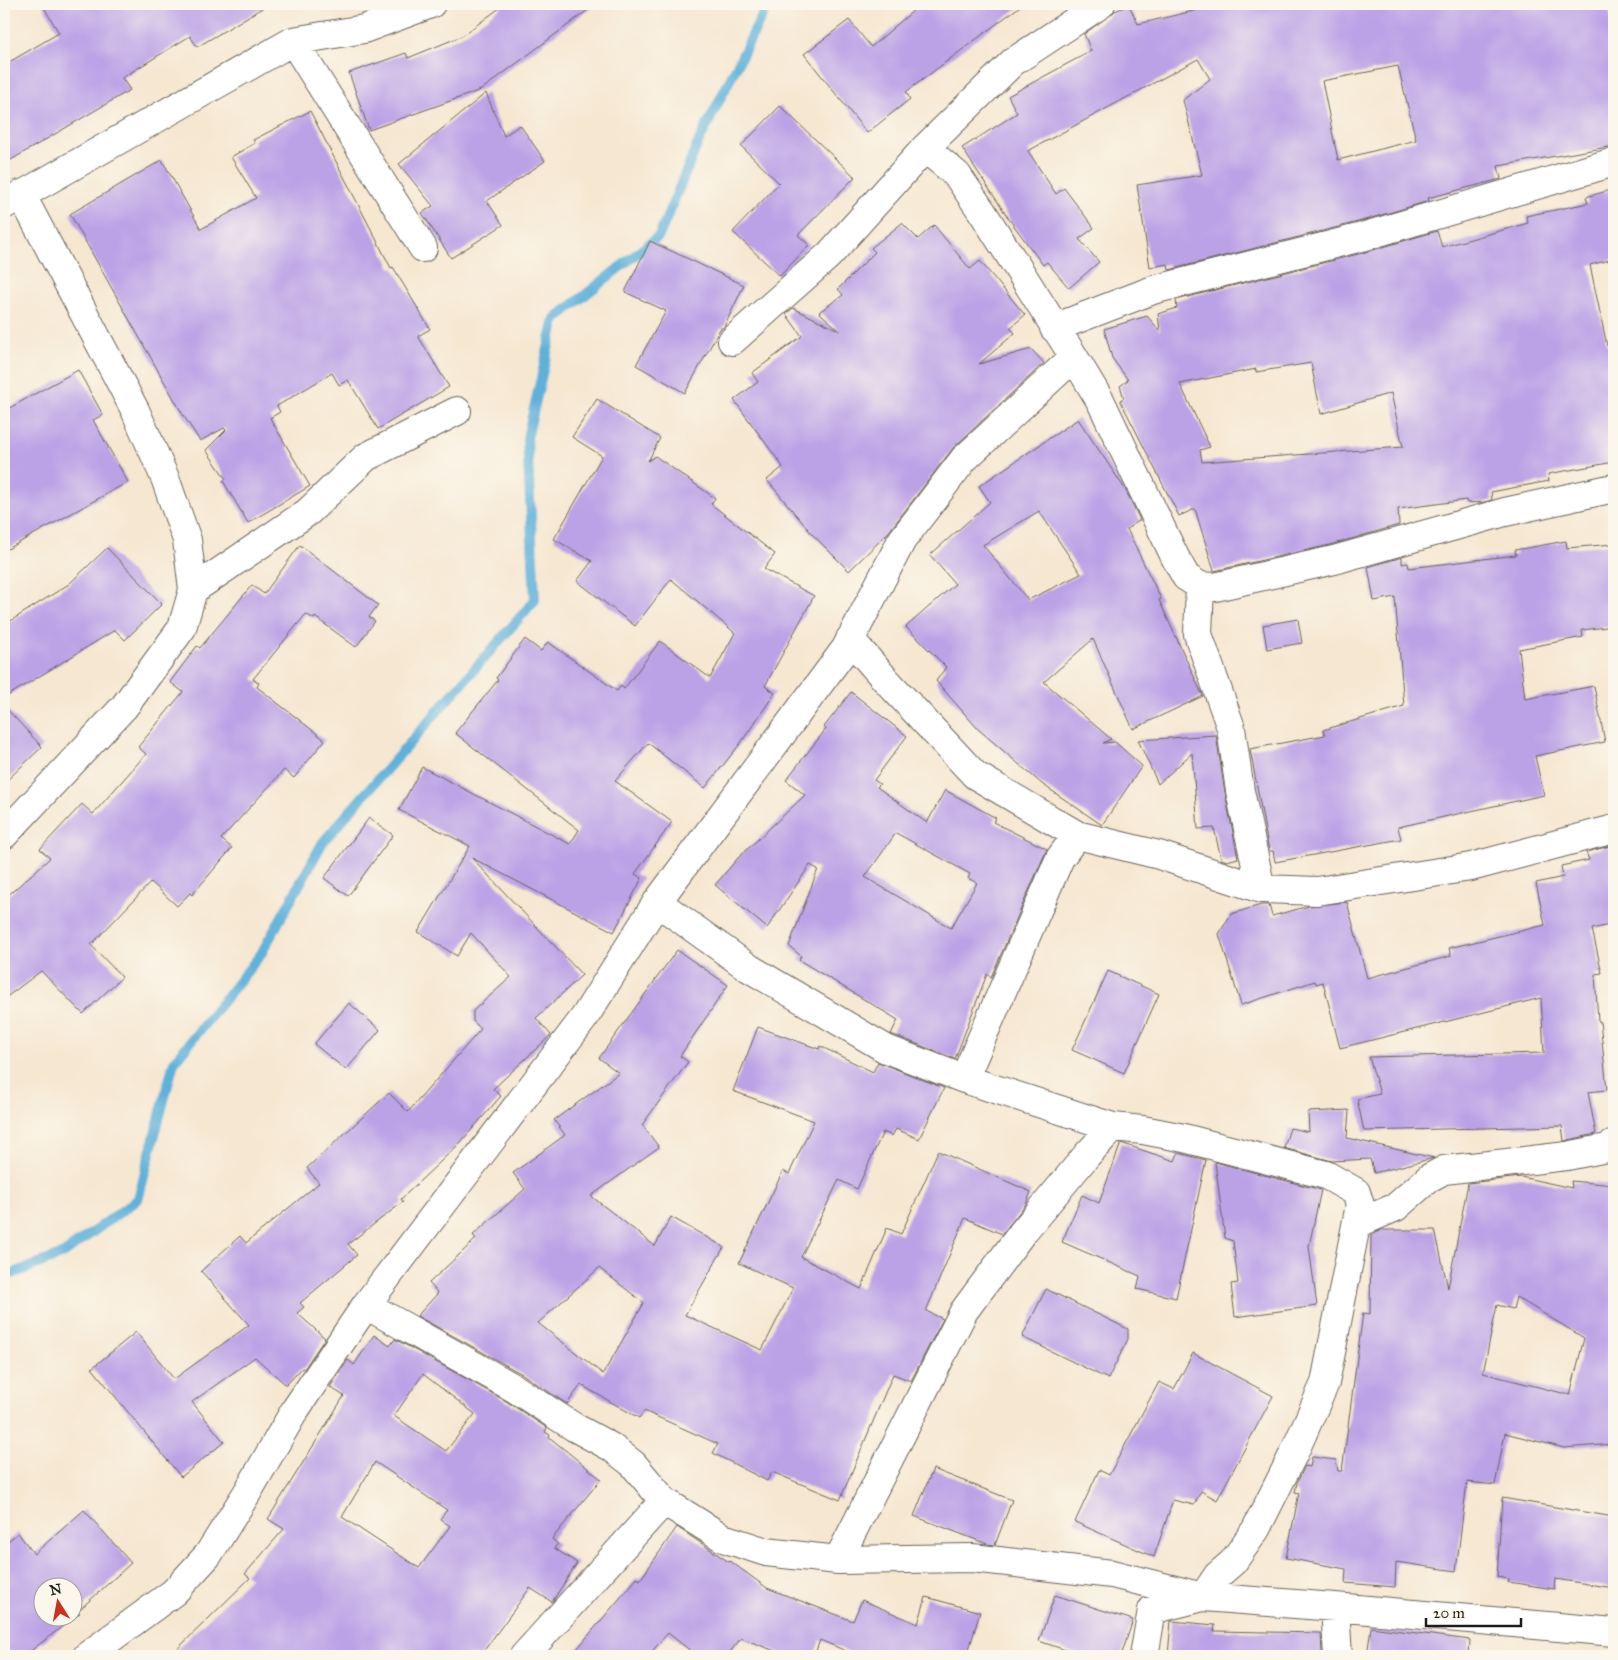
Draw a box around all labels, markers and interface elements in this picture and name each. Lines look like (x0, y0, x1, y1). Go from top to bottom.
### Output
north arrow (32, 1578, 82, 1628)
text: N (48, 1580, 63, 1599)
scale bar (1426, 1595, 1520, 1627)
text: 20 m (1433, 1604, 1465, 1622)

